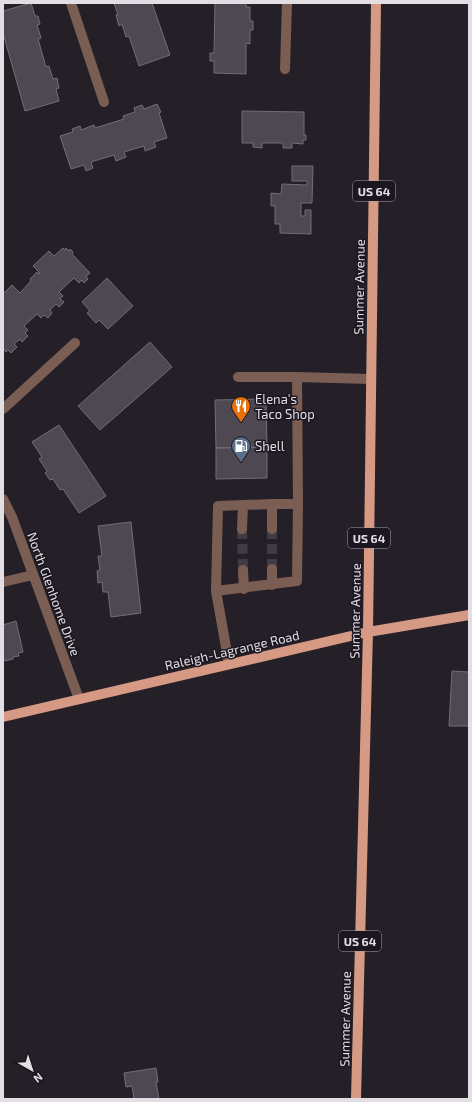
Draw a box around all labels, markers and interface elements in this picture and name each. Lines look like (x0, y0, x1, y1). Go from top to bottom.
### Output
road number: US 64 (353, 181, 395, 201)
street label: Summer Avenue (350, 239, 368, 335)
place label: Elena's Taco Shop (255, 391, 315, 422)
restaurant icon: Elena's Taco Shop (230, 395, 252, 423)
fuel station icon: Shell (230, 435, 252, 463)
place label: Shell (255, 438, 285, 454)
road number: US 64 (348, 528, 390, 548)
street label: North Glenhome Drive (24, 530, 84, 658)
street label: Summer Avenue (346, 563, 364, 659)
street label: Raleigh-Lagrange Road (163, 627, 301, 673)
road number: US 64 (339, 931, 381, 951)
street label: Summer Avenue (336, 971, 354, 1067)
north arrow (12, 1050, 52, 1090)
text: N (31, 1071, 46, 1086)

